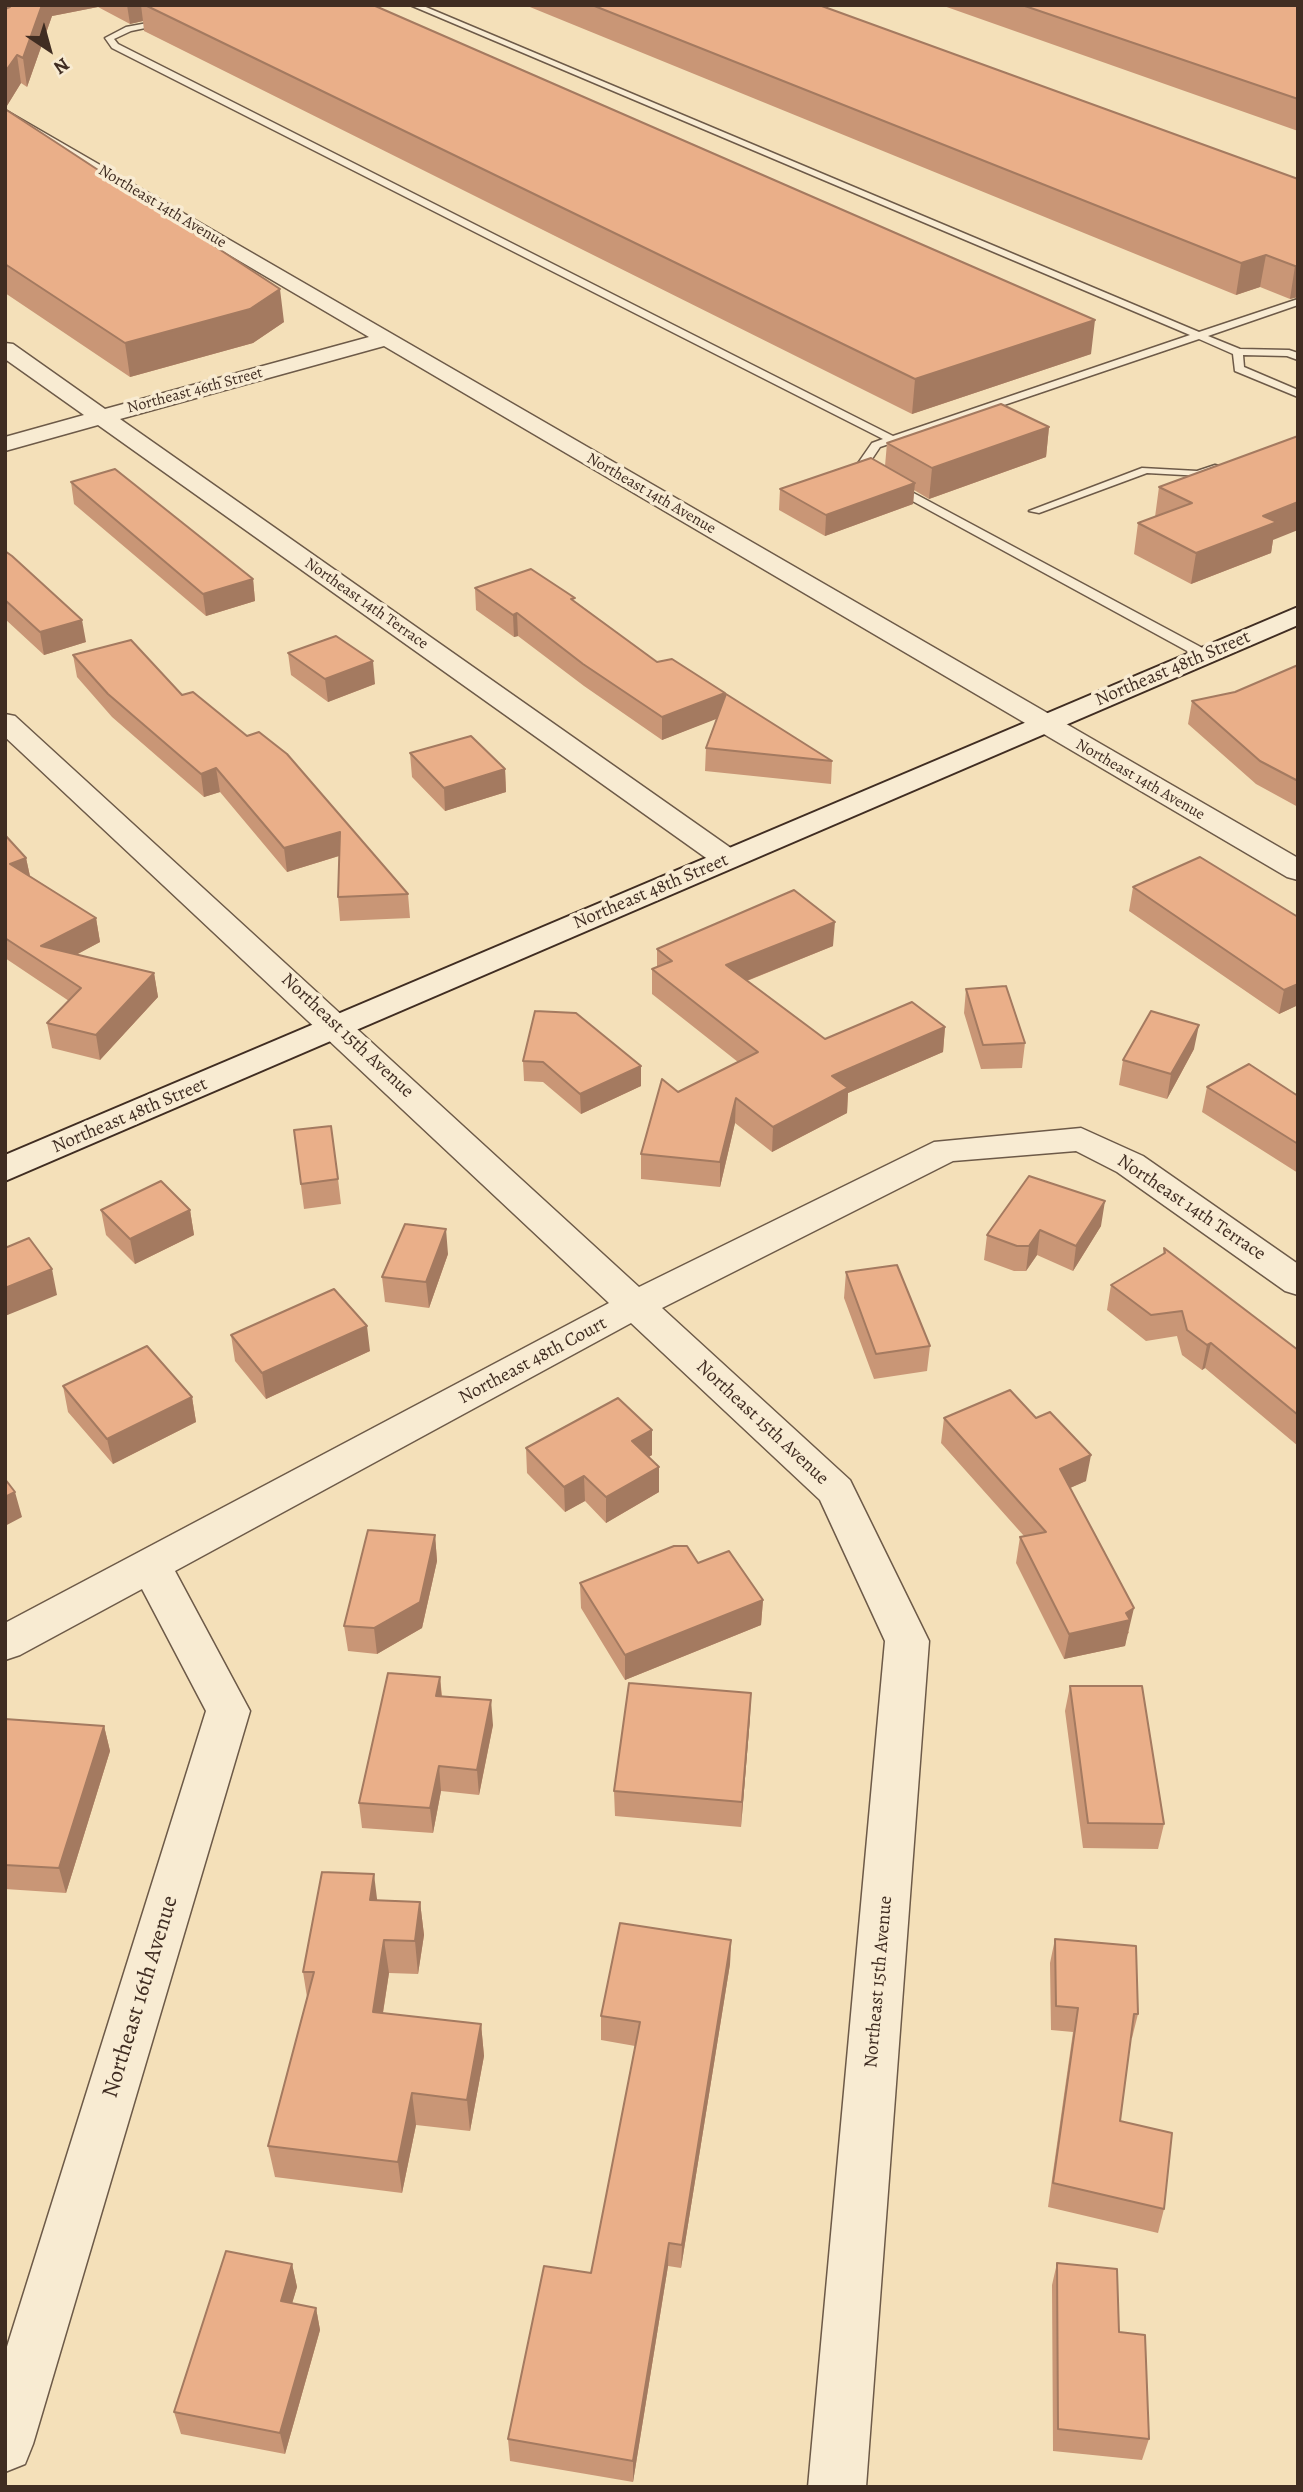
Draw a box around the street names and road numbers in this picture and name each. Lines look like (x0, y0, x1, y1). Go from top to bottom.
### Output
street label: Northeast 14th Avenue (94, 161, 230, 253)
street label: Northeast 46th Street (125, 364, 265, 418)
street label: Northeast 14th Avenue (583, 449, 719, 539)
street label: Northeast 14th Terrace (300, 554, 432, 654)
street label: Northeast 48th Street (1092, 626, 1254, 712)
street label: Northeast 14th Avenue (1072, 735, 1208, 825)
street label: Northeast 48th Street (570, 849, 732, 935)
street label: Northeast 15th Avenue (276, 969, 418, 1103)
street label: Northeast 48th Street (49, 1073, 211, 1159)
street label: Northeast 14th Terrace (1112, 1150, 1270, 1266)
street label: Northeast 48th Court (455, 1312, 611, 1410)
street label: Northeast 15th Avenue (691, 1356, 833, 1490)
street label: Northeast 16th Avenue (97, 1893, 185, 2101)
street label: Northeast 15th Avenue (860, 1895, 898, 2069)

